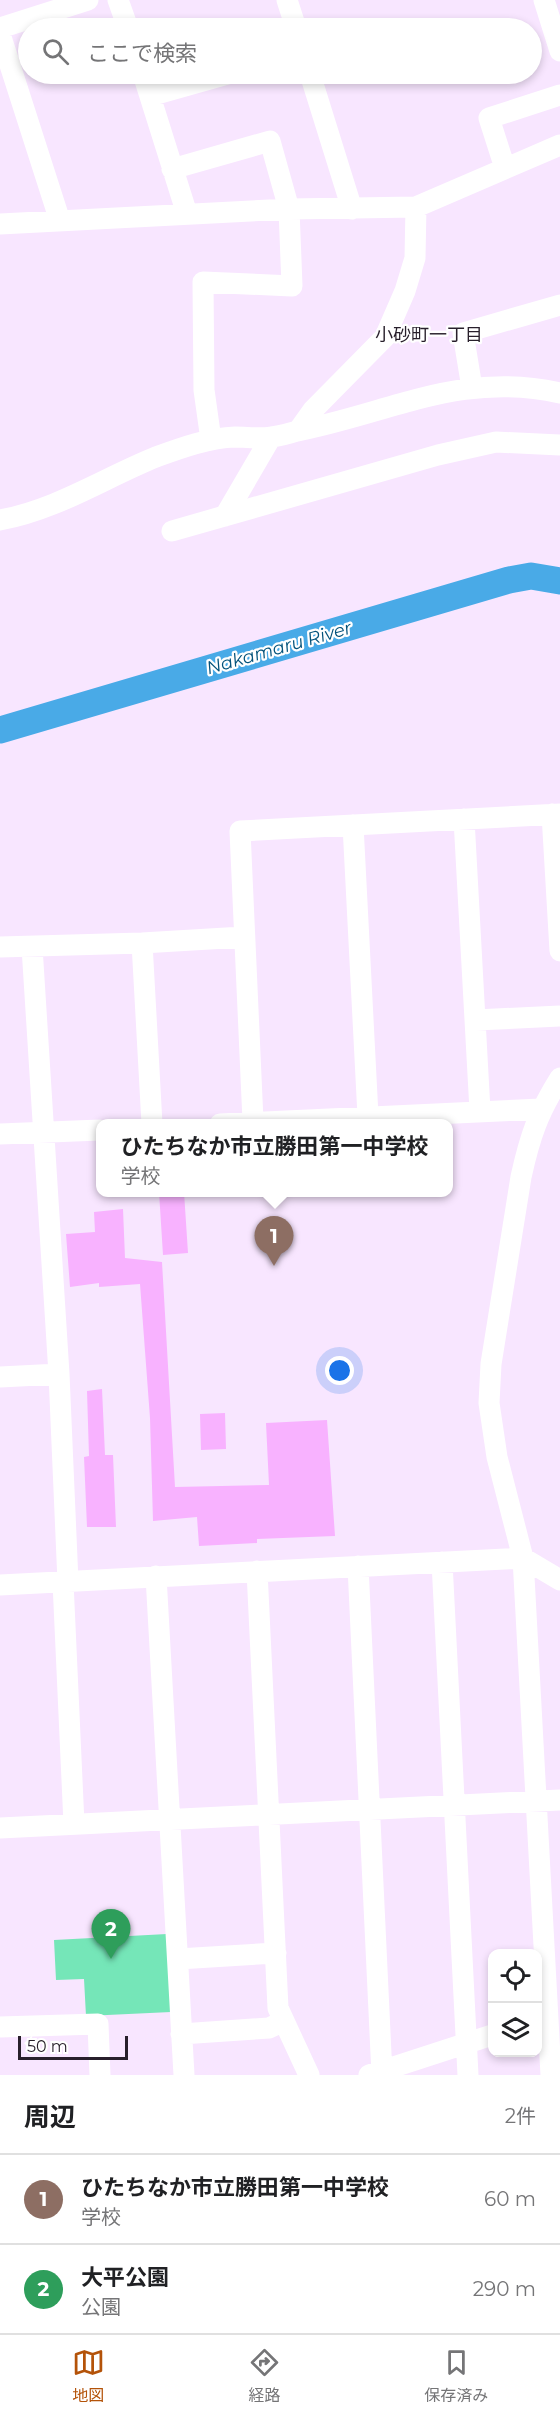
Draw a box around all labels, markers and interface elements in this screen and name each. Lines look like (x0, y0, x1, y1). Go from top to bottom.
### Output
search box (18, 18, 542, 84)
icon: search (39, 35, 72, 68)
text: ここで検索 (87, 40, 197, 67)
district label: 小砂町一丁目 (375, 324, 483, 346)
water label: Nakamaru River (204, 617, 355, 679)
popup (96, 1119, 453, 1197)
text: ひたちなか市立勝田第一中学校 (120, 1133, 429, 1160)
text: 学校 (120, 1164, 160, 1188)
pin: 1 (254, 1216, 294, 1266)
your location (325, 1356, 354, 1385)
pin: 2 (92, 1910, 130, 1959)
map controls (488, 1949, 542, 2057)
button: locate (488, 1949, 542, 2003)
button: layers (488, 2003, 542, 2057)
scale bar (18, 2033, 128, 2060)
text: 50 m (27, 2037, 68, 2056)
text: 周辺 (24, 2101, 76, 2133)
text: 2件 (505, 2104, 536, 2128)
text: ひたちなか市立勝田第一中学校 (81, 2174, 389, 2201)
text: 1 (40, 2187, 47, 2211)
text: 60 m (484, 2187, 536, 2211)
text: 学校 (81, 2205, 121, 2229)
text: 大平公園 (81, 2264, 169, 2291)
text: 2 (38, 2277, 49, 2301)
text: 290 m (473, 2277, 536, 2301)
text: 公園 (81, 2295, 121, 2319)
tab: 地図 (72, 2346, 105, 2406)
tab: 経路 (248, 2346, 281, 2406)
tab: 保存済み (424, 2346, 488, 2406)

